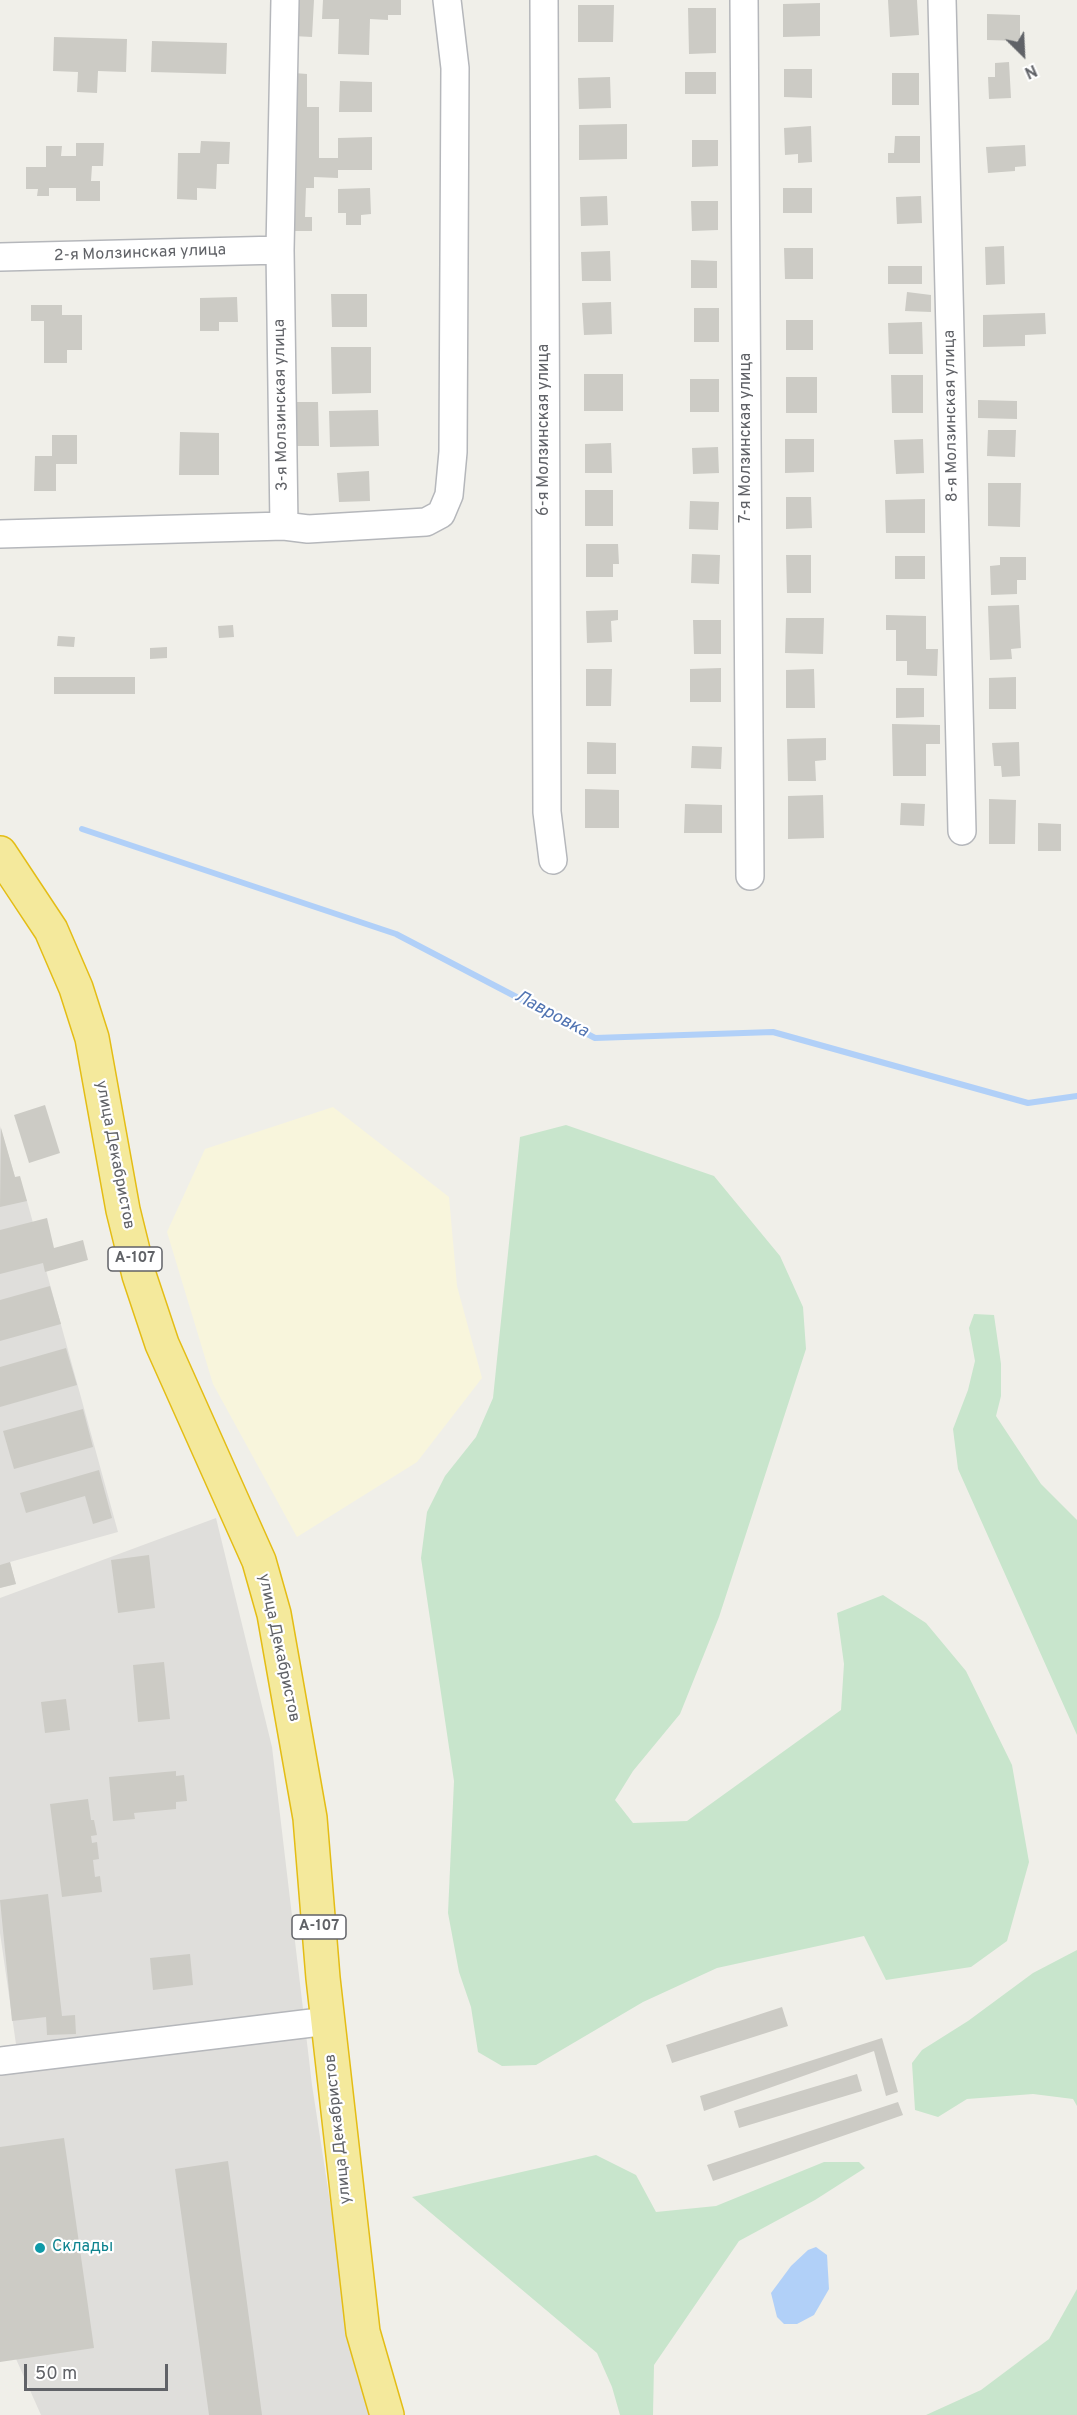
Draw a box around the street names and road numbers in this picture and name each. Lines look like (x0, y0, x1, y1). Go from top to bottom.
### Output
street label: 2-я Молзинская улица (54, 241, 226, 267)
street label: 3-я Молзинская улица (271, 319, 293, 491)
street label: 8-я Молзинская улица (941, 330, 963, 502)
street label: 6-я Молзинская улица (535, 344, 555, 516)
street label: 7-я Молзинская улица (737, 353, 757, 523)
street label: улица Декабристов (90, 1079, 138, 1231)
road number: А-107 (108, 1247, 162, 1271)
street label: улица Декабристов (253, 1572, 303, 1724)
road number: А-107 (292, 1915, 346, 1939)
street label: улица Декабристов (322, 2053, 356, 2205)

